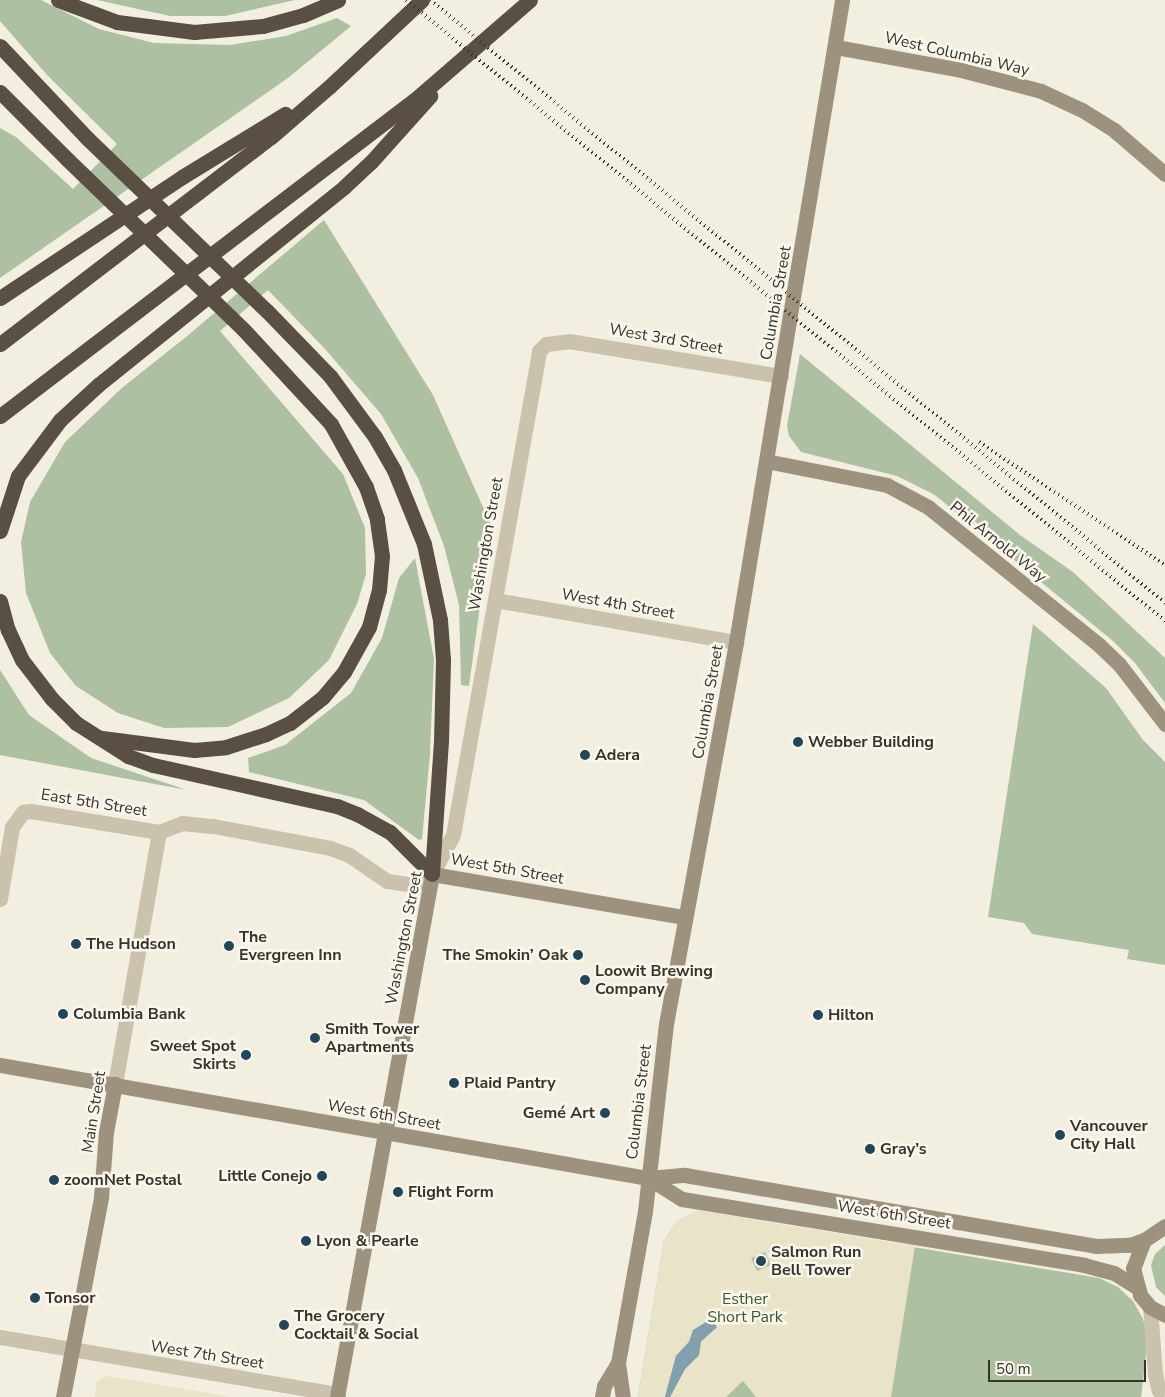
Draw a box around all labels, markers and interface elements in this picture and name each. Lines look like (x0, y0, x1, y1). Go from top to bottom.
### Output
street label: West Columbia Way (883, 28, 1031, 80)
street label: Columbia Street (756, 244, 796, 362)
street label: West 3rd Street (608, 320, 724, 358)
street label: Washington Street (465, 476, 507, 612)
street label: Phil Arnold Way (946, 497, 1050, 587)
street label: West 4th Street (560, 585, 676, 623)
street label: Columbia Street (688, 643, 728, 761)
place label: Webber Building (808, 732, 934, 752)
marker: Webber Building (792, 736, 804, 748)
place label: Adera (595, 745, 640, 765)
marker: Adera (579, 749, 591, 761)
street label: East 5th Street (40, 785, 148, 821)
street label: West 5th Street (449, 850, 565, 888)
street label: Washington Street (382, 870, 426, 1006)
place label: The Evergreen Inn (239, 927, 342, 965)
place label: The Hudson (86, 934, 176, 954)
marker: The Hudson (70, 938, 82, 950)
marker: The Evergreen Inn (223, 940, 235, 952)
place label: The Smokin’ Oak (442, 945, 568, 965)
marker: The Smokin’ Oak (572, 949, 584, 961)
place label: Loowit Brewing Company (595, 961, 713, 999)
marker: Loowit Brewing Company (579, 974, 591, 986)
place label: Columbia Bank (73, 1004, 185, 1024)
place label: Hilton (828, 1005, 874, 1025)
marker: Columbia Bank (57, 1008, 69, 1020)
marker: Hilton (812, 1009, 824, 1021)
place label: Smith Tower Apartments (325, 1019, 419, 1057)
marker: Smith Tower Apartments (309, 1032, 321, 1044)
place label: Sweet Spot Skirts (150, 1036, 236, 1074)
street label: Columbia Street (622, 1043, 656, 1161)
marker: Sweet Spot Skirts (240, 1049, 252, 1061)
street label: Main Street (78, 1070, 110, 1154)
place label: Plaid Pantry (464, 1073, 556, 1093)
marker: Plaid Pantry (448, 1077, 460, 1089)
street label: West 6th Street (326, 1096, 442, 1134)
place label: Gemé Art (523, 1103, 595, 1123)
marker: Gemé Art (599, 1107, 611, 1119)
place label: Vancouver City Hall (1070, 1116, 1148, 1154)
marker: Vancouver City Hall (1054, 1129, 1066, 1141)
place label: Gray’s (880, 1139, 927, 1159)
marker: Gray’s (864, 1143, 876, 1155)
place label: Little Conejo (218, 1166, 312, 1186)
place label: zoomNet Postal (64, 1170, 182, 1190)
marker: Little Conejo (316, 1170, 328, 1182)
marker: zoomNet Postal (48, 1174, 60, 1186)
place label: Flight Form (408, 1182, 494, 1202)
marker: Flight Form (392, 1186, 404, 1198)
street label: West 6th Street (836, 1197, 952, 1233)
place label: Lyon & Pearle (316, 1231, 419, 1251)
marker: Lyon & Pearle (300, 1235, 312, 1247)
place label: Salmon Run Bell Tower (771, 1242, 861, 1280)
marker: Salmon Run Bell Tower (755, 1255, 767, 1267)
place label: Tonsor (45, 1288, 96, 1308)
park label: Esther Short Park (707, 1289, 783, 1327)
marker: Tonsor (29, 1292, 41, 1304)
place label: The Grocery Cocktail & Social (294, 1306, 419, 1344)
marker: The Grocery Cocktail & Social (278, 1319, 290, 1331)
street label: West 7th Street (149, 1337, 265, 1373)
scale bar (990, 1350, 1148, 1382)
text: 50 m (996, 1359, 1031, 1379)

